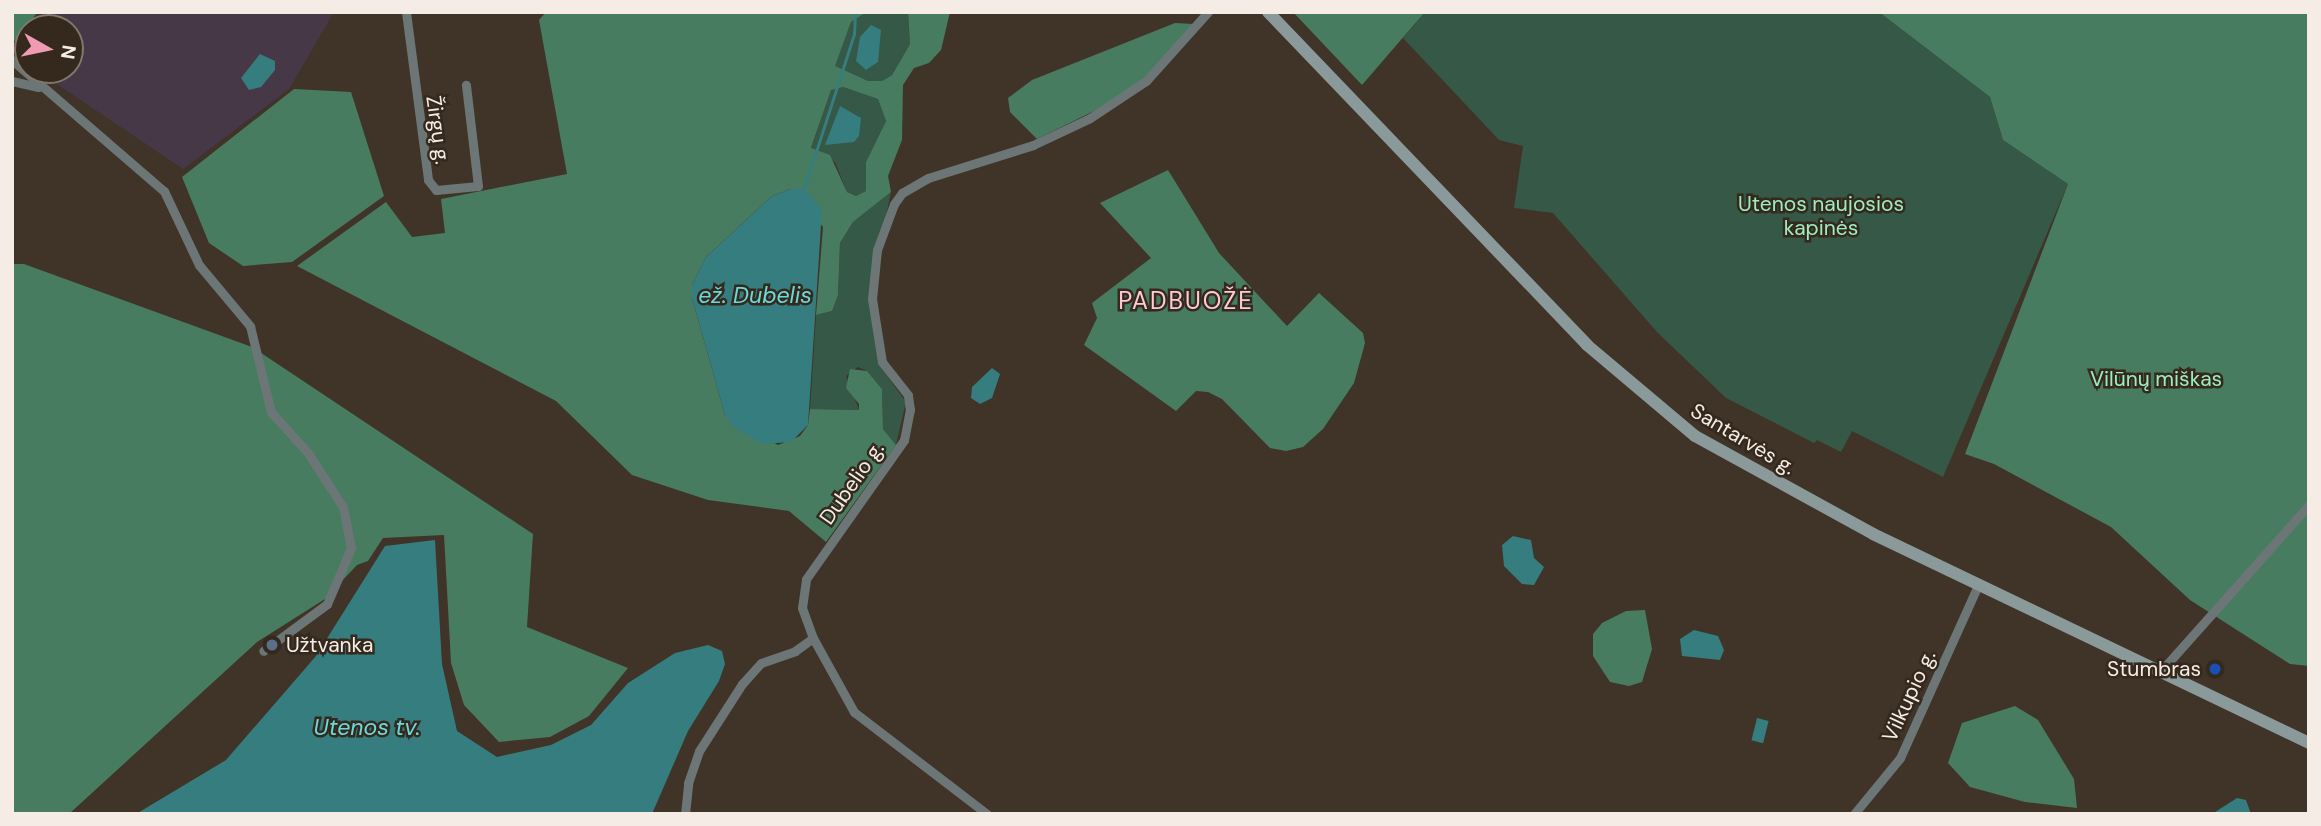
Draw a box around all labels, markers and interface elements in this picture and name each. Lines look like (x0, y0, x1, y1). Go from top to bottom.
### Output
north arrow (14, 14, 84, 84)
text: N (55, 43, 82, 61)
street label: Žirgų g. (421, 94, 455, 166)
park label: Utenos naujosios kapinės (1738, 191, 1904, 241)
water label: ež. Dubelis (698, 281, 812, 309)
district label: PADBUOŽĖ (1119, 287, 1253, 315)
park label: Vilūnų miškas (2090, 366, 2222, 392)
street label: Santarvės g. (1686, 398, 1800, 480)
street label: Dubelio g. (814, 437, 890, 529)
place label: Užtvanka (286, 632, 374, 658)
marker: Užtvanka (264, 637, 280, 653)
street label: Vilkupio g. (1877, 646, 1941, 746)
place label: Stumbras (2107, 656, 2201, 682)
marker: Stumbras (2207, 661, 2223, 677)
water label: Utenos tv. (314, 713, 420, 741)

